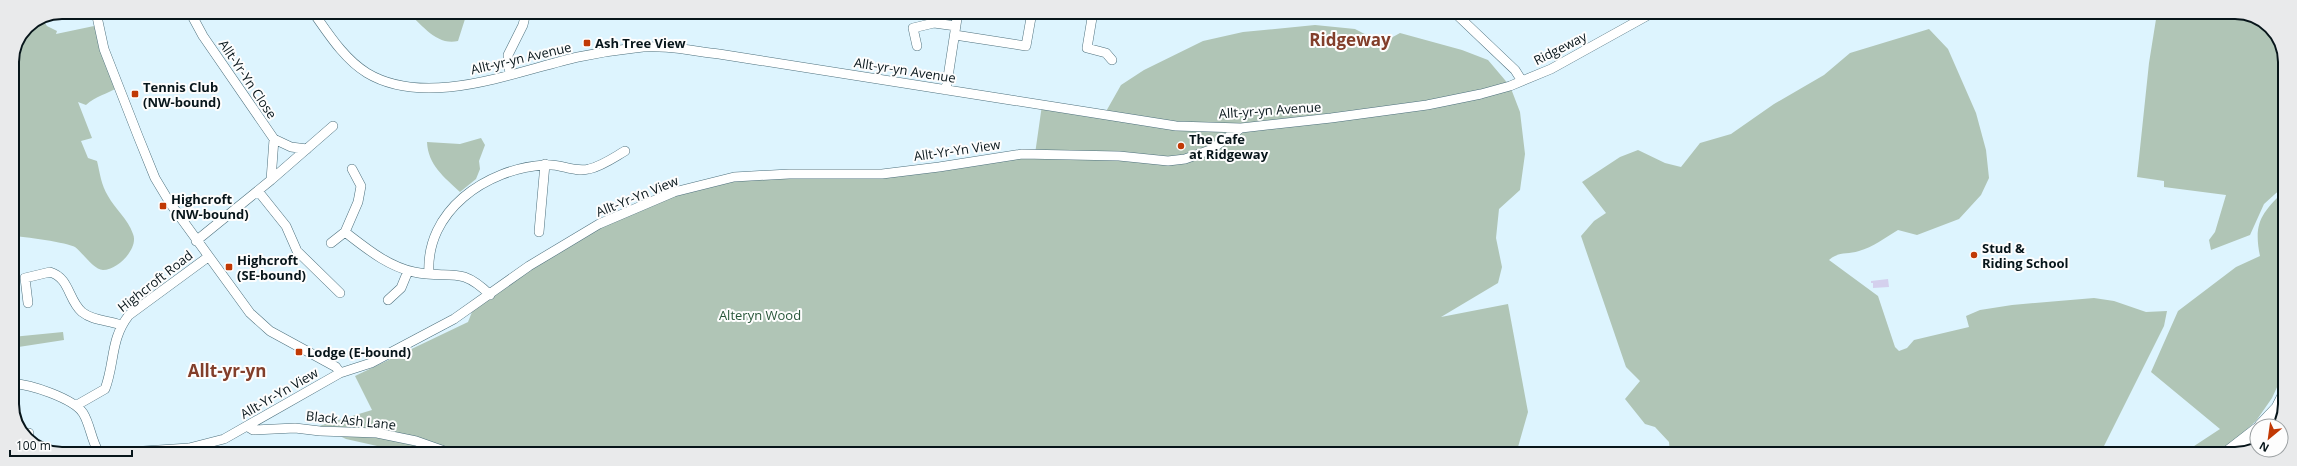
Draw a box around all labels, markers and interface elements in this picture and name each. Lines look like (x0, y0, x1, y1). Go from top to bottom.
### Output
street label: Ridgeway (1530, 27, 1590, 69)
district label: Ridgeway (1309, 28, 1391, 51)
place label: Ash Tree View (595, 34, 686, 52)
street label: Allt-Yr-Yn Close (215, 36, 281, 122)
street label: Allt-yr-yn Avenue (469, 38, 573, 78)
marker: Ash Tree View (582, 38, 592, 48)
street label: Allt-yr-yn Avenue (853, 53, 957, 87)
place label: Tennis Club (NW-bound) (143, 78, 221, 111)
marker: Tennis Club (NW-bound) (130, 89, 140, 99)
street label: Allt-yr-yn Avenue (1218, 97, 1322, 123)
place label: The Cafe at Ridgeway (1189, 130, 1269, 163)
street label: Allt-Yr-Yn View (912, 135, 1002, 165)
marker: The Cafe at Ridgeway (1176, 141, 1186, 151)
street label: Allt-Yr-Yn View (593, 171, 681, 221)
place label: Highcroft (NW-bound) (171, 190, 249, 223)
marker: Highcroft (NW-bound) (158, 201, 168, 211)
place label: Stud & Riding School (1982, 239, 2068, 272)
street label: Highcroft Road (114, 246, 196, 316)
marker: Stud & Riding School (1969, 250, 1979, 260)
place label: Highcroft (SE-bound) (237, 251, 306, 284)
marker: Highcroft (SE-bound) (224, 262, 234, 272)
park label: Alteryn Wood (719, 306, 801, 324)
place label: Lodge (E-bound) (307, 343, 411, 361)
marker: Lodge (E-bound) (294, 347, 304, 357)
district label: Allt-yr-yn (188, 359, 266, 382)
street label: Allt-Yr-Yn View (237, 363, 321, 423)
street label: Black Ash Lane (305, 406, 397, 434)
north arrow (2249, 418, 2289, 458)
scale bar (10, 432, 132, 458)
text: 100 m (16, 437, 51, 454)
text: N (2256, 438, 2271, 456)

